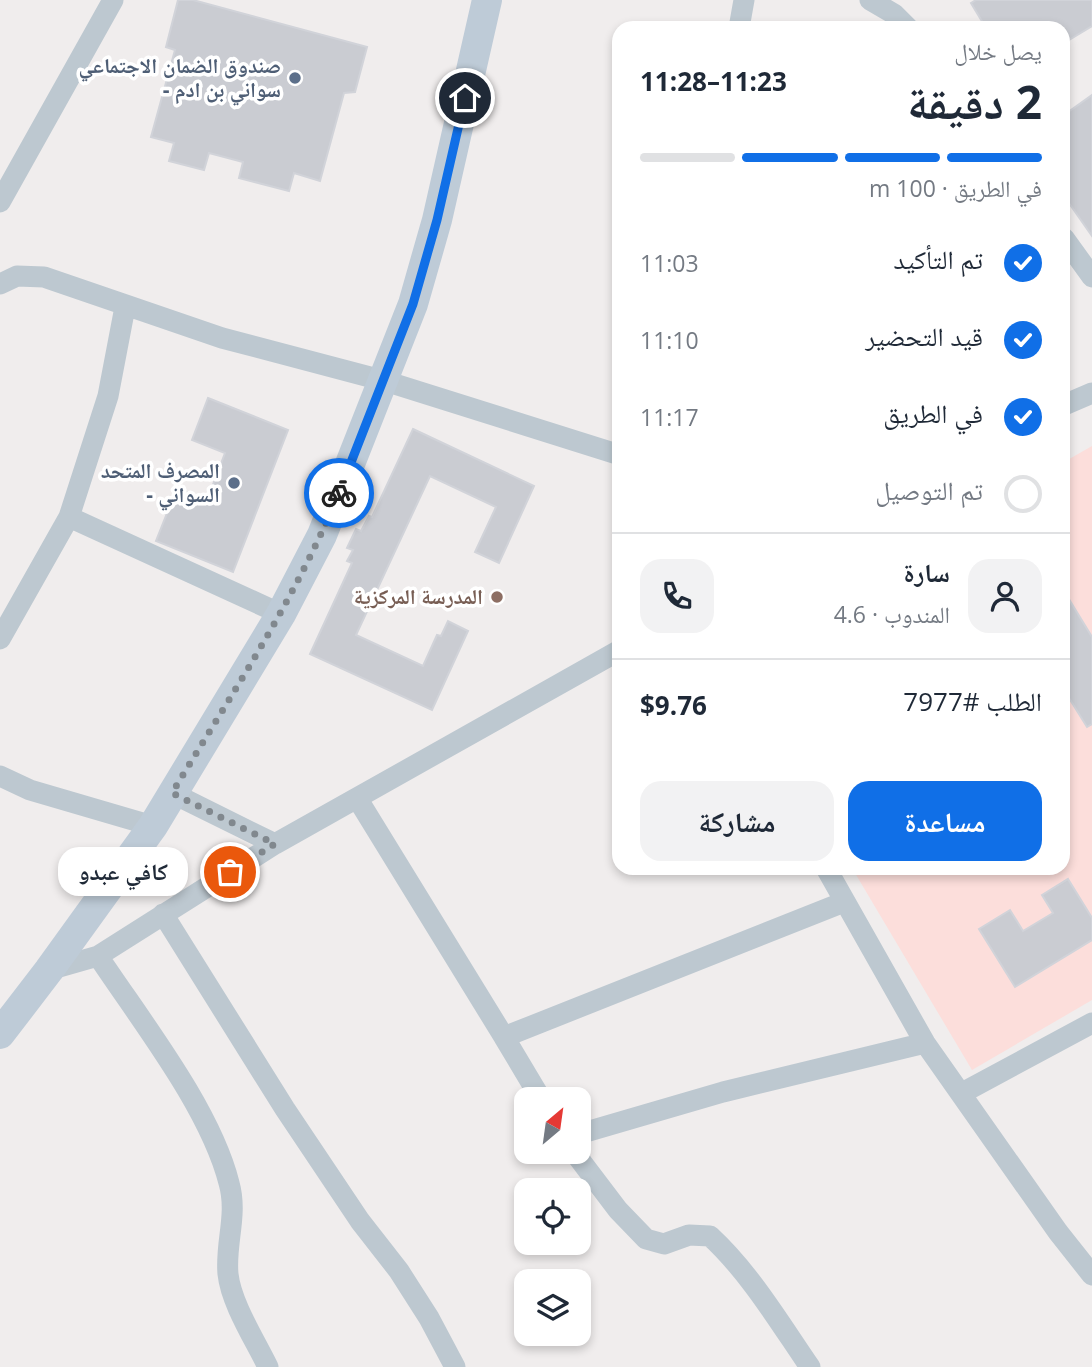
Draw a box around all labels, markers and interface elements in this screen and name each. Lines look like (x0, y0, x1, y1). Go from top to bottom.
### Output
text: يصل خلال (954, 35, 1042, 67)
place label: صندوق الضمان الاجتماعي - سواني بن ادم (79, 51, 281, 106)
text: 11:23–11:28 (640, 63, 787, 99)
pin (435, 68, 495, 128)
marker: صندوق الضمان الاجتماعي - سواني بن ادم (287, 70, 303, 86)
text: 2 دقيقة (907, 70, 1042, 132)
icon: home (446, 79, 484, 117)
text: في الطريق · 100 m (869, 172, 1042, 204)
text: تم التأكيد (893, 241, 983, 277)
icon: check (1004, 244, 1042, 282)
text: 11:03 (640, 247, 699, 279)
text: قيد التحضير (865, 318, 983, 354)
icon: check (1004, 321, 1042, 359)
text: 11:10 (640, 324, 699, 356)
text: في الطريق (883, 395, 983, 431)
icon: check (1004, 398, 1042, 436)
text: 11:17 (640, 401, 699, 433)
place label: المصرف المتحد - السواني (101, 456, 220, 511)
courier (304, 458, 374, 528)
text: تم التوصيل (875, 472, 983, 508)
icon: bike (320, 474, 358, 512)
marker: المصرف المتحد - السواني (226, 475, 242, 491)
text: سارة (903, 554, 950, 590)
button: phone (640, 559, 714, 633)
button: person (968, 559, 1042, 633)
place label: المدرسة المركزية (354, 582, 483, 610)
marker: المدرسة المركزية (489, 589, 505, 605)
text: المندوب · 4.6 (834, 598, 950, 630)
text: الطلب #7977 (903, 683, 1042, 719)
text: $9.76 (640, 687, 707, 723)
button: مشاركة (640, 781, 834, 861)
button: مساعدة (848, 781, 1042, 861)
pin (200, 842, 260, 902)
callout: كافي عبدو (58, 848, 188, 896)
icon: bag (211, 853, 249, 891)
text: كافي عبدو (78, 855, 168, 887)
north arrow (514, 1087, 592, 1164)
map controls (514, 1087, 591, 1346)
button: locate (514, 1178, 591, 1255)
button: layers (514, 1269, 591, 1346)

